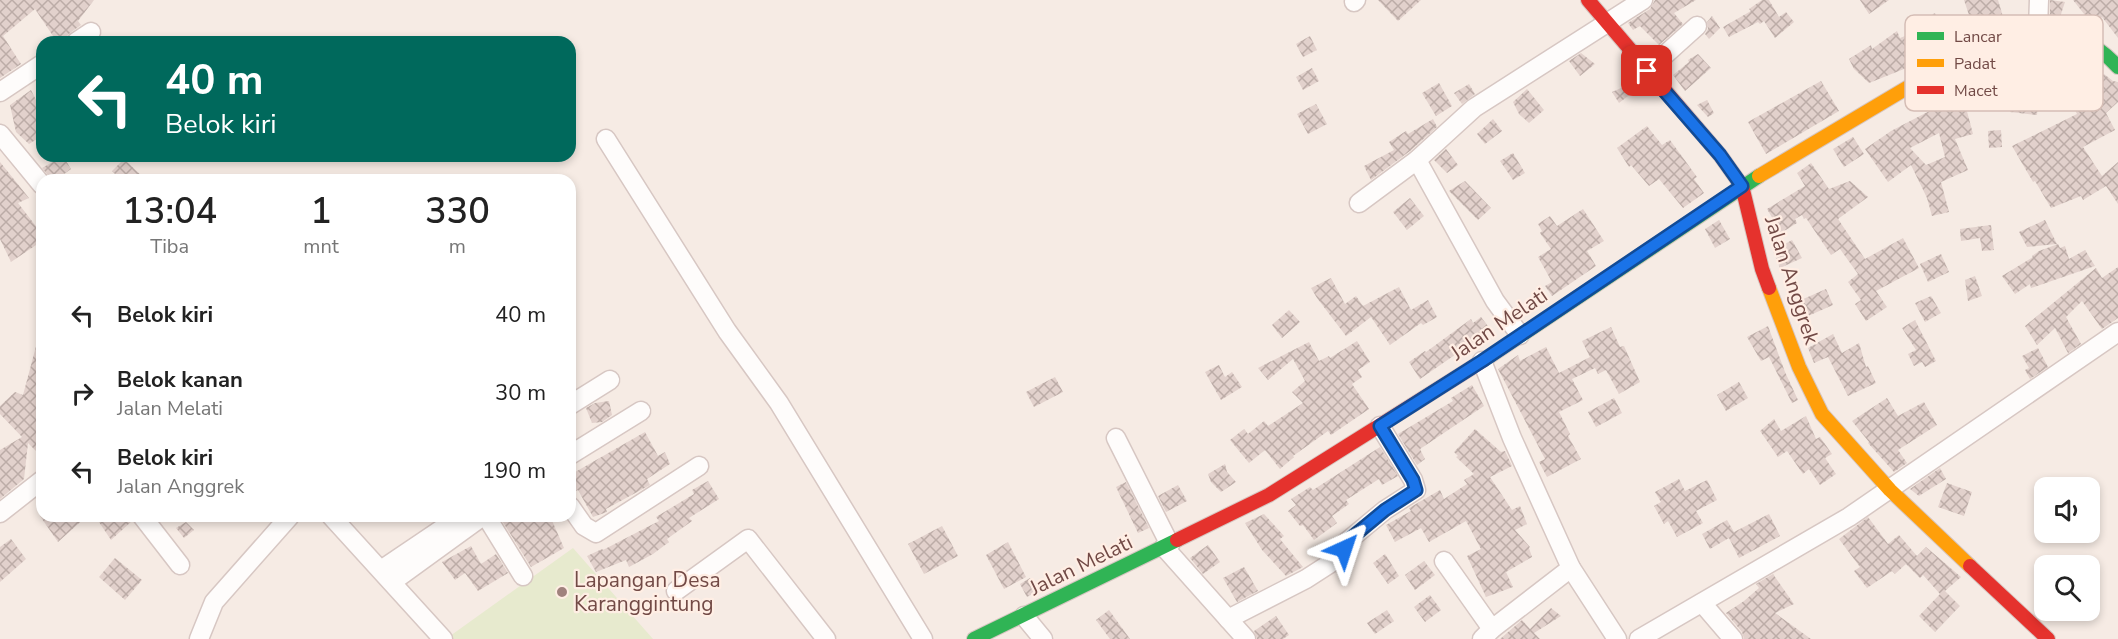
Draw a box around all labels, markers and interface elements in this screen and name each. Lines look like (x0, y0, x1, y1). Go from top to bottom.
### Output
legend (1905, 15, 2103, 111)
text: Lancar (1954, 26, 2002, 48)
pin (1621, 45, 1672, 96)
text: 40 m (165, 52, 264, 109)
text: Padat (1954, 53, 1996, 75)
icon: arrive (1630, 54, 1663, 87)
icon: left (66, 60, 144, 138)
text: Macet (1954, 80, 1998, 102)
text: Belok kiri (165, 106, 277, 143)
text: 13:04 (122, 187, 217, 236)
text: 1 (310, 187, 332, 236)
text: 330 (425, 187, 490, 236)
street label: Jalan Anggrek (1758, 211, 1826, 348)
text: Tiba (150, 233, 189, 260)
text: mnt (303, 233, 339, 260)
text: m (449, 233, 466, 260)
street label: Jalan Melati (1444, 281, 1553, 367)
icon: left (66, 299, 99, 332)
text: Belok kiri (117, 300, 213, 330)
text: 40 m (495, 300, 546, 330)
text: Belok kanan (117, 365, 243, 395)
icon: right (66, 377, 99, 410)
text: 30 m (495, 378, 546, 408)
text: Jalan Melati (117, 395, 223, 422)
text: Belok kiri (117, 443, 213, 473)
icon: left (66, 455, 99, 488)
text: 190 m (482, 456, 546, 486)
text: Jalan Anggrek (117, 473, 244, 500)
map controls (2034, 477, 2100, 621)
button: sound (2034, 477, 2100, 543)
position arrow (1312, 517, 1376, 581)
street label: Jalan Melati (1024, 528, 1137, 602)
button: search (2034, 555, 2100, 621)
place label: Lapangan Desa Karanggintung (574, 566, 721, 618)
marker: Lapangan Desa Karanggintung (555, 585, 569, 599)

